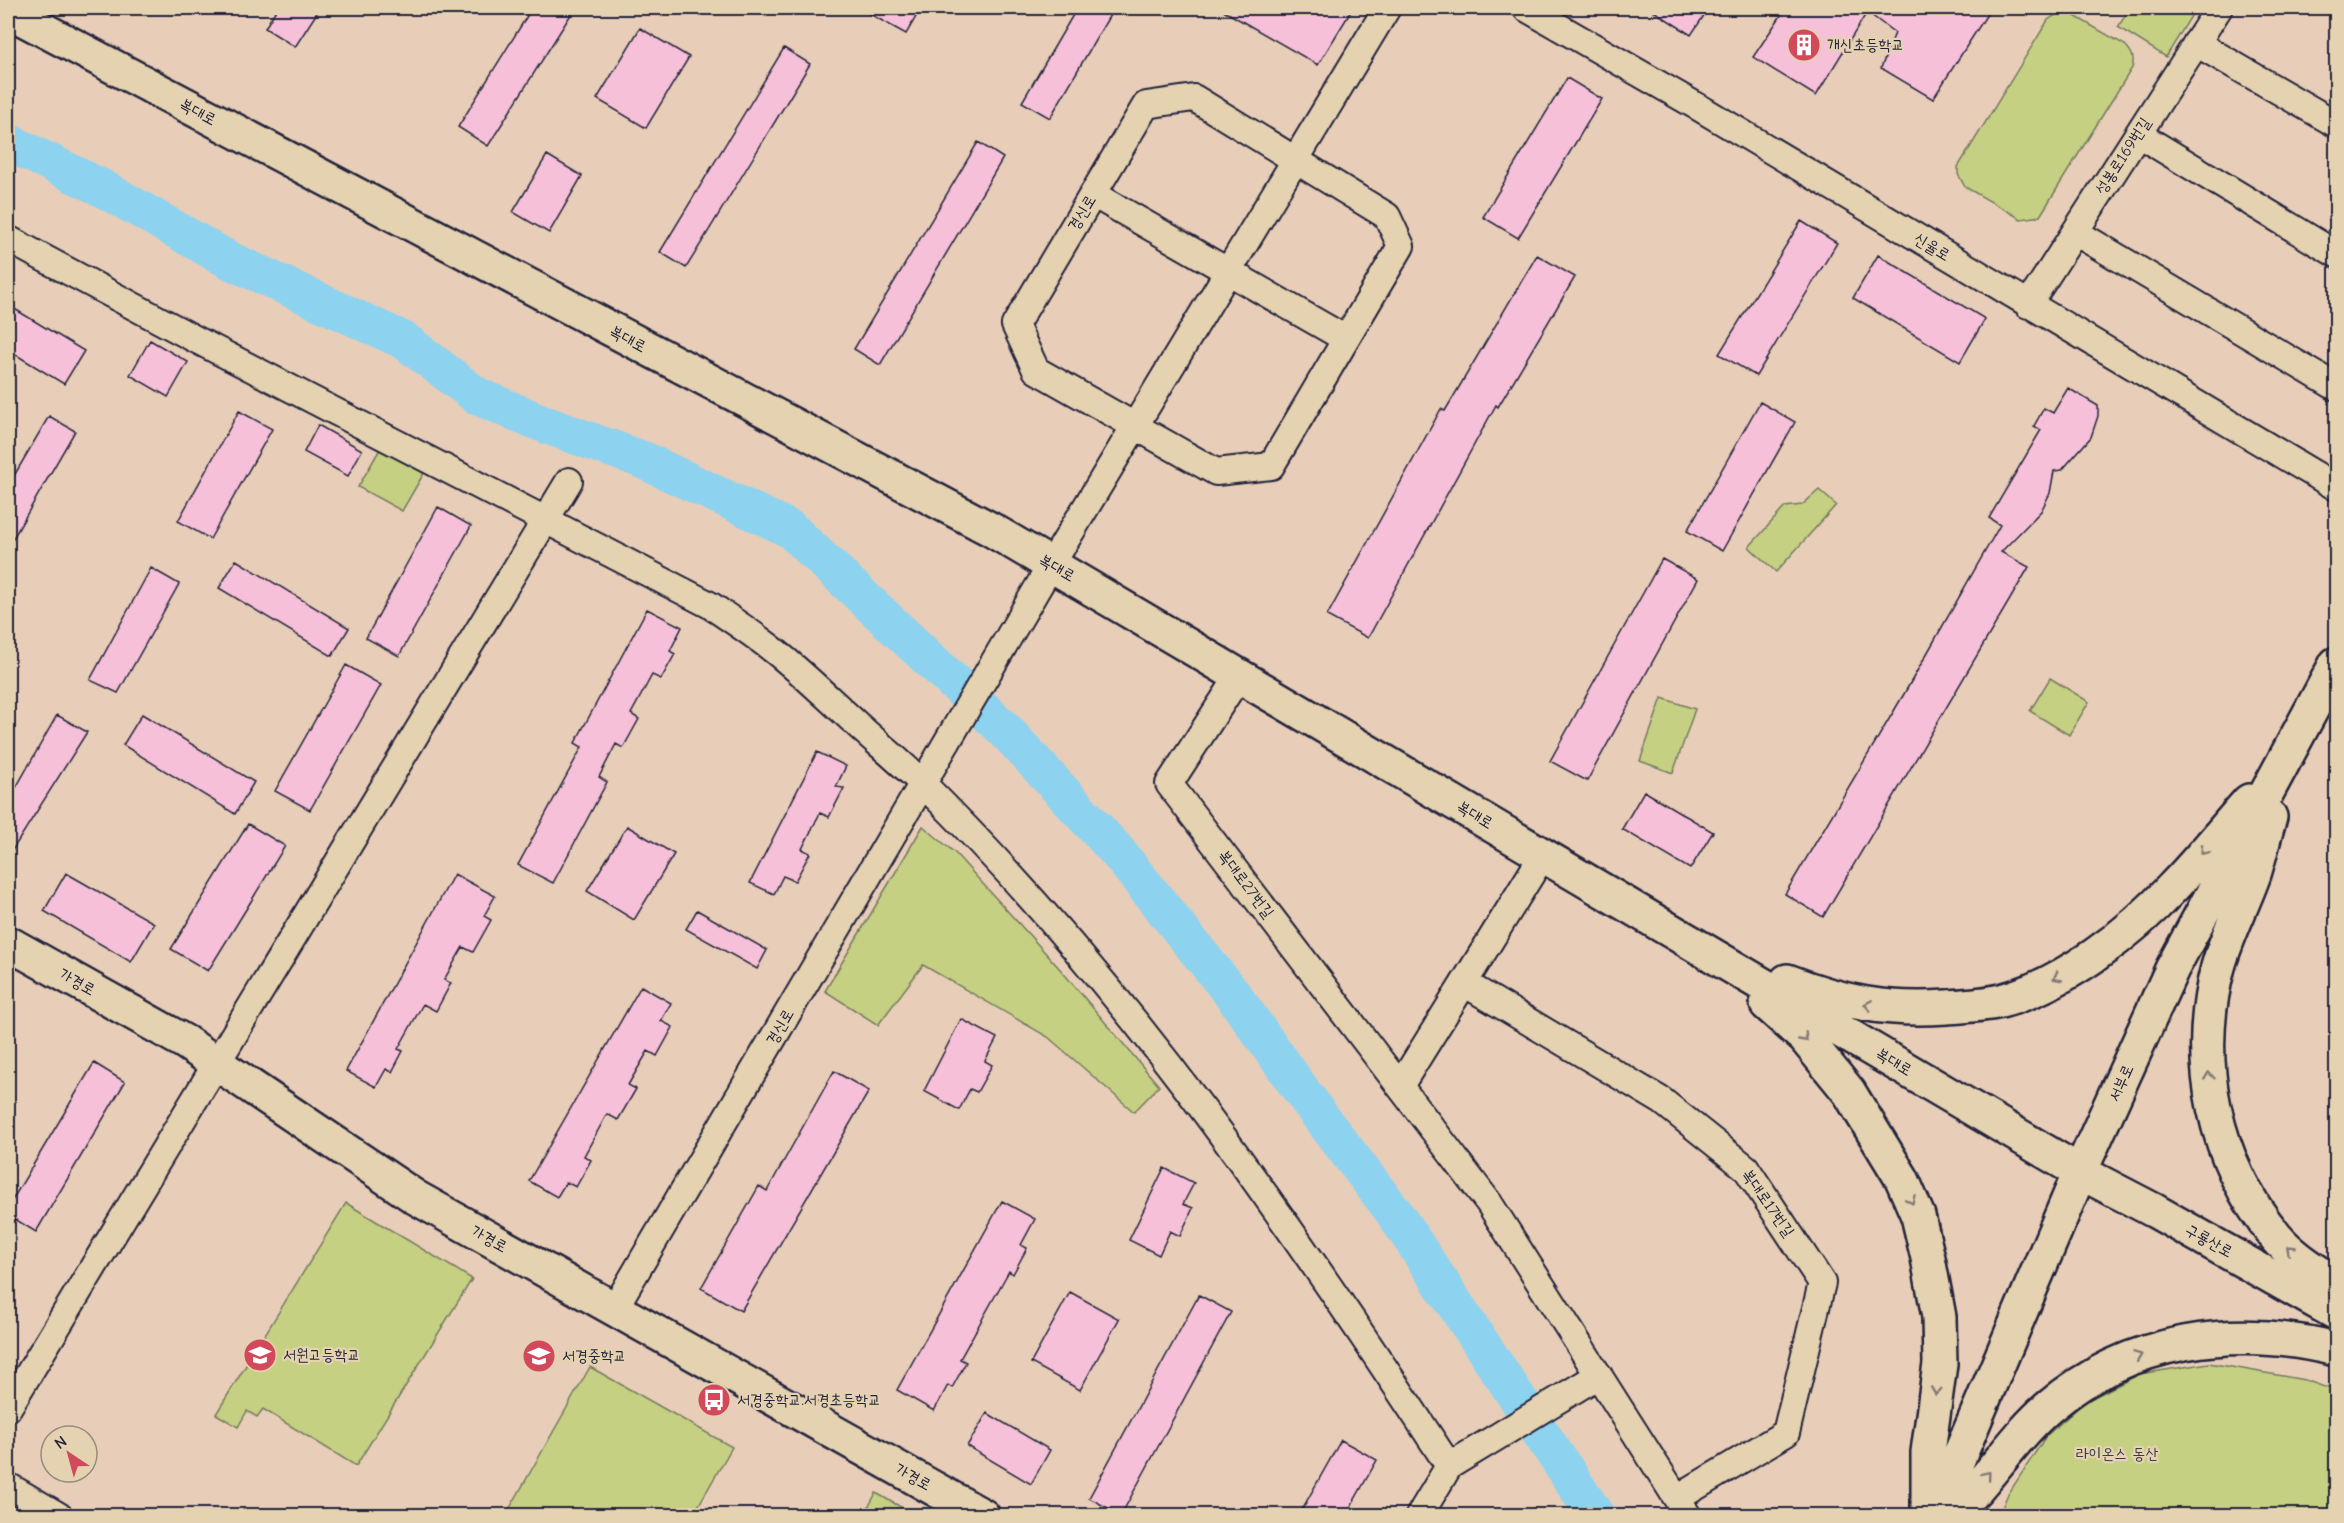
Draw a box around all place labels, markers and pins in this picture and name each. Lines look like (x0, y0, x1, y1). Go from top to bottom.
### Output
building icon: 개신초등학교 (1786, 27, 1822, 63)
place label: 개신초등학교 (1827, 36, 1904, 54)
school or university icon: 서원고등학교 (242, 1337, 278, 1373)
school or university icon: 서경중학교 (521, 1338, 557, 1374)
place label: 서원고등학교 (283, 1346, 360, 1364)
place label: 서경중학교 (562, 1347, 626, 1365)
bus stop icon: 서경중학교.서경초등학교 (696, 1382, 732, 1418)
place label: 서경중학교.서경초등학교 (737, 1391, 881, 1409)

